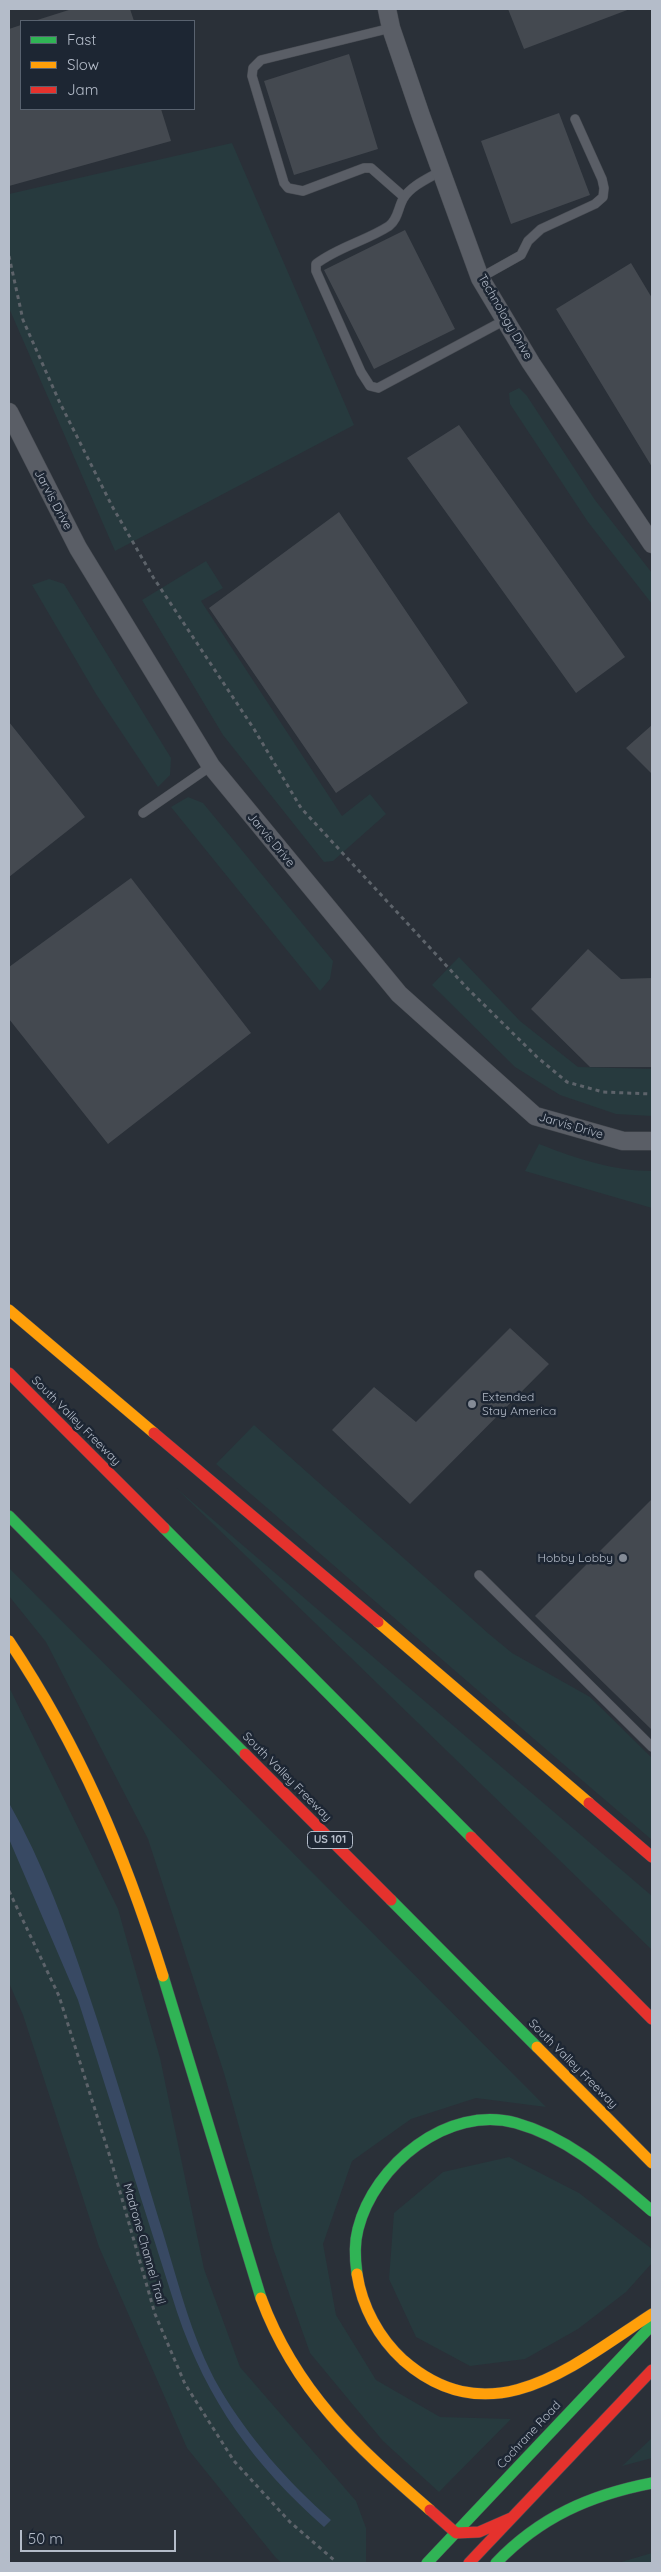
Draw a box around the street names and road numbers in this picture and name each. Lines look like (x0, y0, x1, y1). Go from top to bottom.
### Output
street label: Technology Drive (475, 272, 535, 362)
street label: Jarvis Drive (31, 467, 75, 533)
street label: Jarvis Drive (244, 810, 298, 870)
street label: Jarvis Drive (537, 1110, 605, 1142)
street label: South Valley Freeway (28, 1373, 124, 1469)
street label: South Valley Freeway (239, 1729, 335, 1825)
road number: US 101 (308, 1832, 352, 1848)
street label: South Valley Freeway (525, 2016, 621, 2112)
street label: Madrone Channel Trail (120, 2182, 168, 2306)
street label: Cochrane Road (494, 2398, 564, 2472)

